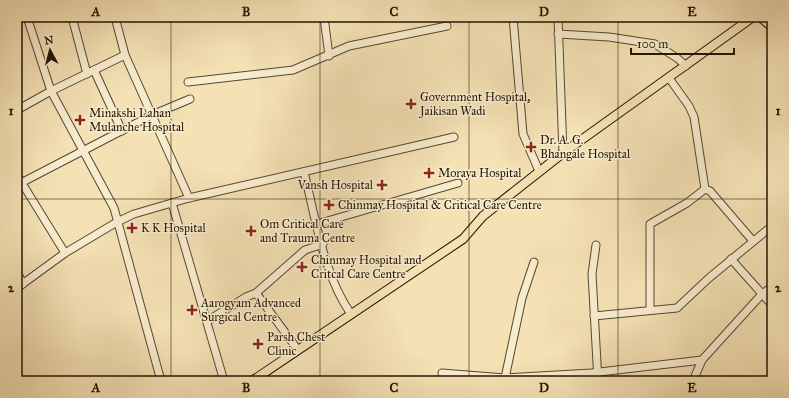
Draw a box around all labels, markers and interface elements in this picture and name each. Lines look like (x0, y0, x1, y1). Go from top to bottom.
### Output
text: A (91, 4, 101, 20)
text: B (242, 4, 251, 20)
text: C (390, 4, 399, 20)
text: D (539, 4, 549, 20)
text: E (687, 4, 697, 20)
north arrow (30, 30, 70, 70)
scale bar (631, 30, 734, 56)
text: N (43, 33, 55, 48)
text: 100 m (637, 37, 668, 51)
place label: Government Hospital, Jaikisan Wadi (418, 90, 530, 119)
marker: Government Hospital, Jaikisan Wadi (405, 98, 417, 110)
text: 1 (8, 103, 14, 119)
text: 1 (775, 103, 781, 119)
place label: Minakshi Lahan Mulanche Hospital (89, 106, 185, 134)
marker: Minakshi Lahan Mulanche Hospital (74, 114, 86, 126)
place label: Dr. A. G. Bhangale Hospital (540, 133, 631, 162)
marker: Dr. A. G. Bhangale Hospital (525, 141, 537, 153)
place label: Moraya Hospital (438, 166, 522, 180)
marker: Moraya Hospital (423, 167, 435, 179)
place label: Vansh Hospital (297, 178, 374, 192)
marker: Vansh Hospital (376, 179, 388, 191)
place label: Chinmay Hospital & Critical Care Centre (338, 198, 542, 212)
marker: Chinmay Hospital & Critical Care Centre (323, 199, 335, 211)
place label: Om Critical Care and Trauma Centre (260, 217, 355, 245)
place label: K K Hospital (141, 221, 207, 235)
marker: K K Hospital (126, 222, 138, 234)
marker: Om Critical Care and Trauma Centre (245, 225, 257, 237)
place label: Chinmay Hospital and Critcal Care Centre (311, 253, 422, 281)
marker: Chinmay Hospital and Critcal Care Centre (296, 261, 308, 273)
text: 2 (8, 280, 15, 296)
text: 2 (775, 280, 782, 296)
place label: Aarogyam Advanced Surgical Centre (200, 296, 301, 325)
marker: Aarogyam Advanced Surgical Centre (186, 304, 198, 316)
place label: Parsh Chest Clinic (267, 330, 326, 358)
marker: Parsh Chest Clinic (252, 338, 264, 350)
text: A (91, 380, 101, 396)
text: B (242, 380, 251, 396)
text: C (390, 380, 399, 396)
text: D (539, 380, 549, 396)
text: E (687, 380, 697, 396)

